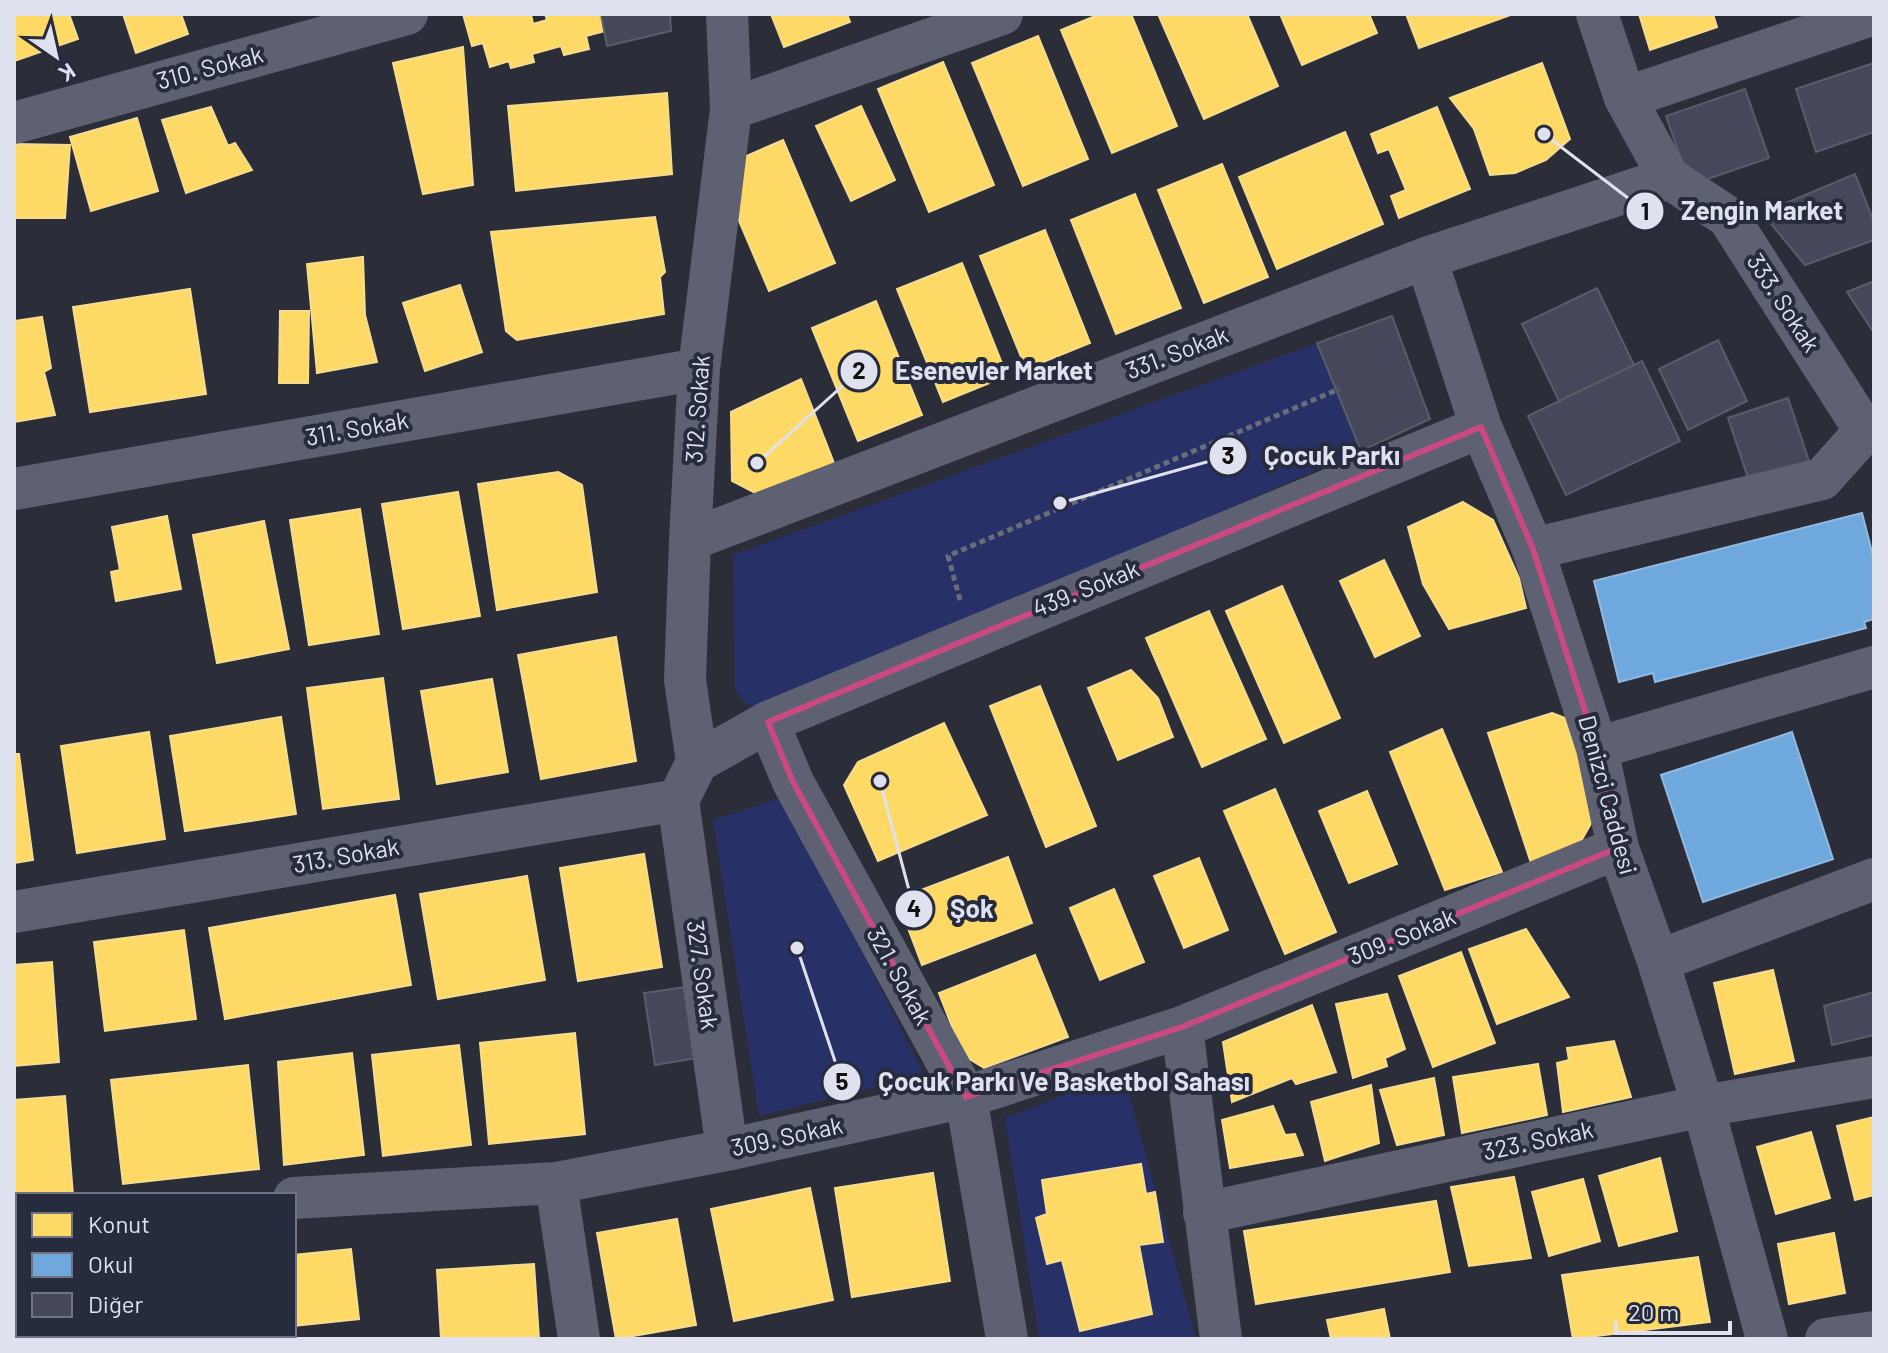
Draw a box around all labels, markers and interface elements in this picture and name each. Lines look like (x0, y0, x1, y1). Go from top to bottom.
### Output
north arrow (16, 16, 96, 96)
street label: 310. Sokak (153, 38, 266, 95)
text: K (55, 59, 81, 88)
callout: Zengin Market (1625, 186, 1859, 236)
text: Zengin Market (1681, 194, 1843, 225)
text: 1 (1641, 196, 1649, 225)
street label: 333. Sokak (1742, 247, 1827, 357)
street label: 331. Sokak (1121, 319, 1232, 384)
callout: Esenevler Market (839, 346, 1109, 396)
street label: 312. Sokak (678, 354, 715, 464)
text: Esenevler Market (895, 354, 1093, 385)
text: 2 (852, 355, 866, 384)
street label: 311. Sokak (303, 404, 410, 451)
callout: Çocuk Parkı (1208, 431, 1416, 481)
text: Çocuk Parkı (1264, 439, 1400, 470)
text: 3 (1222, 440, 1234, 469)
street label: 439. Sokak (1028, 553, 1143, 622)
street label: Denizci Caddesi (1573, 712, 1644, 878)
street label: 313. Sokak (290, 831, 401, 878)
callout: Şok (894, 884, 1010, 934)
text: Şok (950, 892, 994, 923)
text: 4 (907, 893, 921, 922)
street label: 309. Sokak (1344, 901, 1459, 970)
street label: 327. Sokak (681, 918, 726, 1031)
street label: 321. Sokak (861, 921, 939, 1030)
callout: Çocuk Parkı Ve Basketbol Sahası (822, 1057, 1266, 1107)
text: Çocuk Parkı Ve Basketbol Sahası (878, 1065, 1250, 1096)
text: 5 (836, 1066, 849, 1095)
street label: 309. Sokak (728, 1110, 845, 1161)
street label: 323. Sokak (1480, 1114, 1596, 1165)
legend (16, 1193, 296, 1337)
text: Konut (88, 1209, 150, 1238)
text: Okul (88, 1249, 133, 1278)
scale bar (1616, 1285, 1730, 1335)
text: Diğer (88, 1289, 144, 1318)
text: 20 m (1628, 1297, 1679, 1326)

